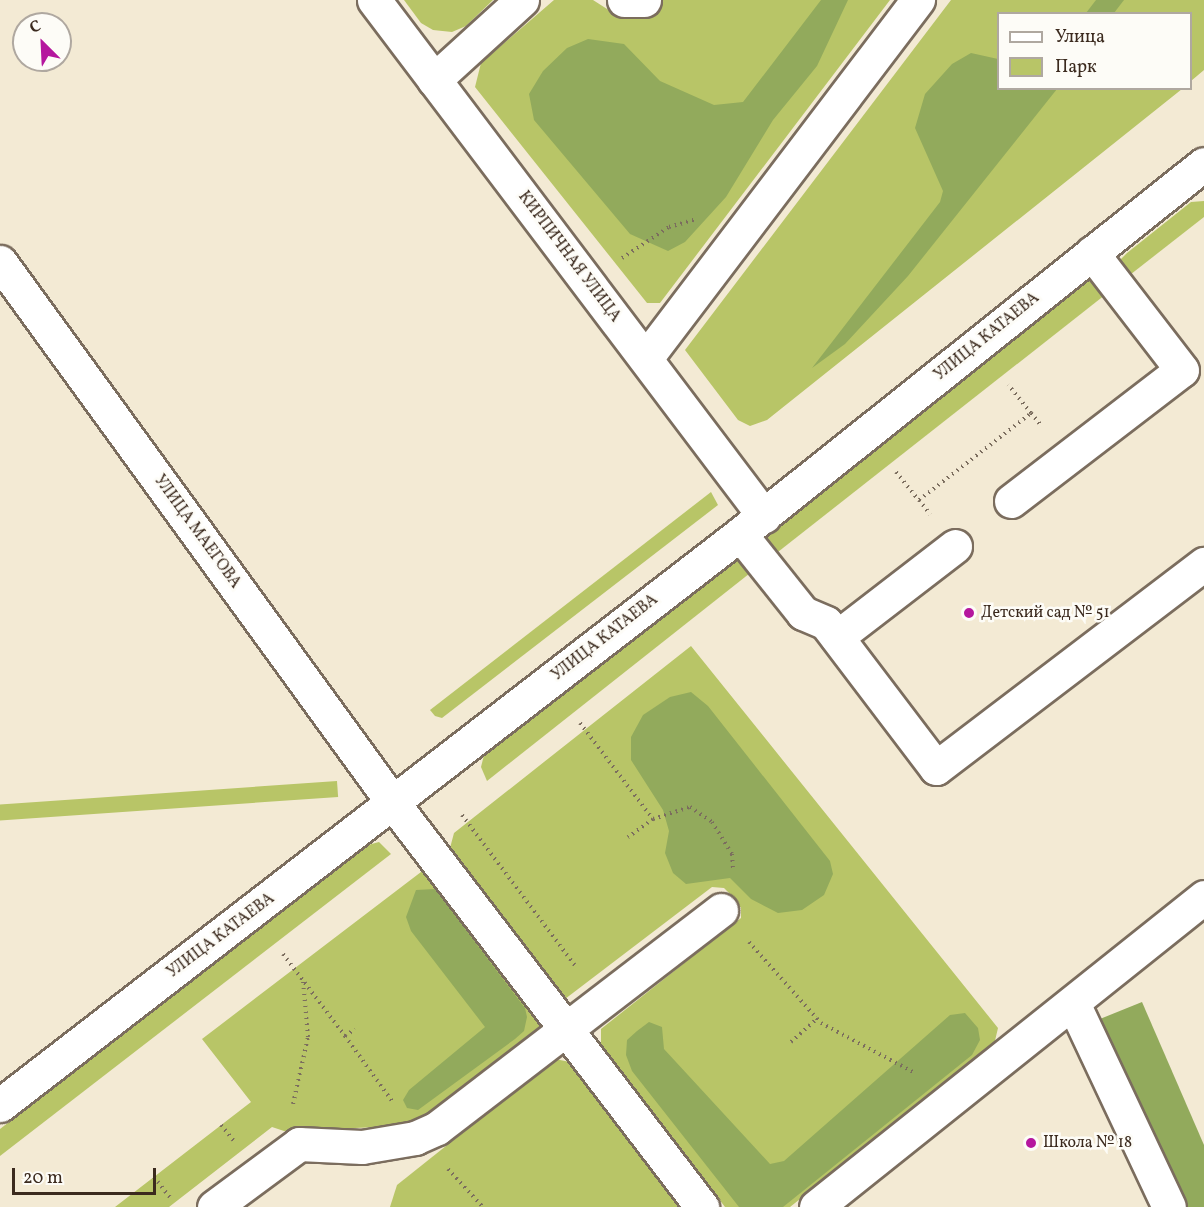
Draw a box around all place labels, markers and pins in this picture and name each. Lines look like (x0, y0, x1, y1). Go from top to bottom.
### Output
place label: Детский сад № 51 (981, 603, 1110, 623)
marker: Детский сад № 51 (962, 606, 976, 620)
place label: Школа № 18 (1043, 1133, 1132, 1153)
marker: Школа № 18 (1024, 1136, 1038, 1150)

